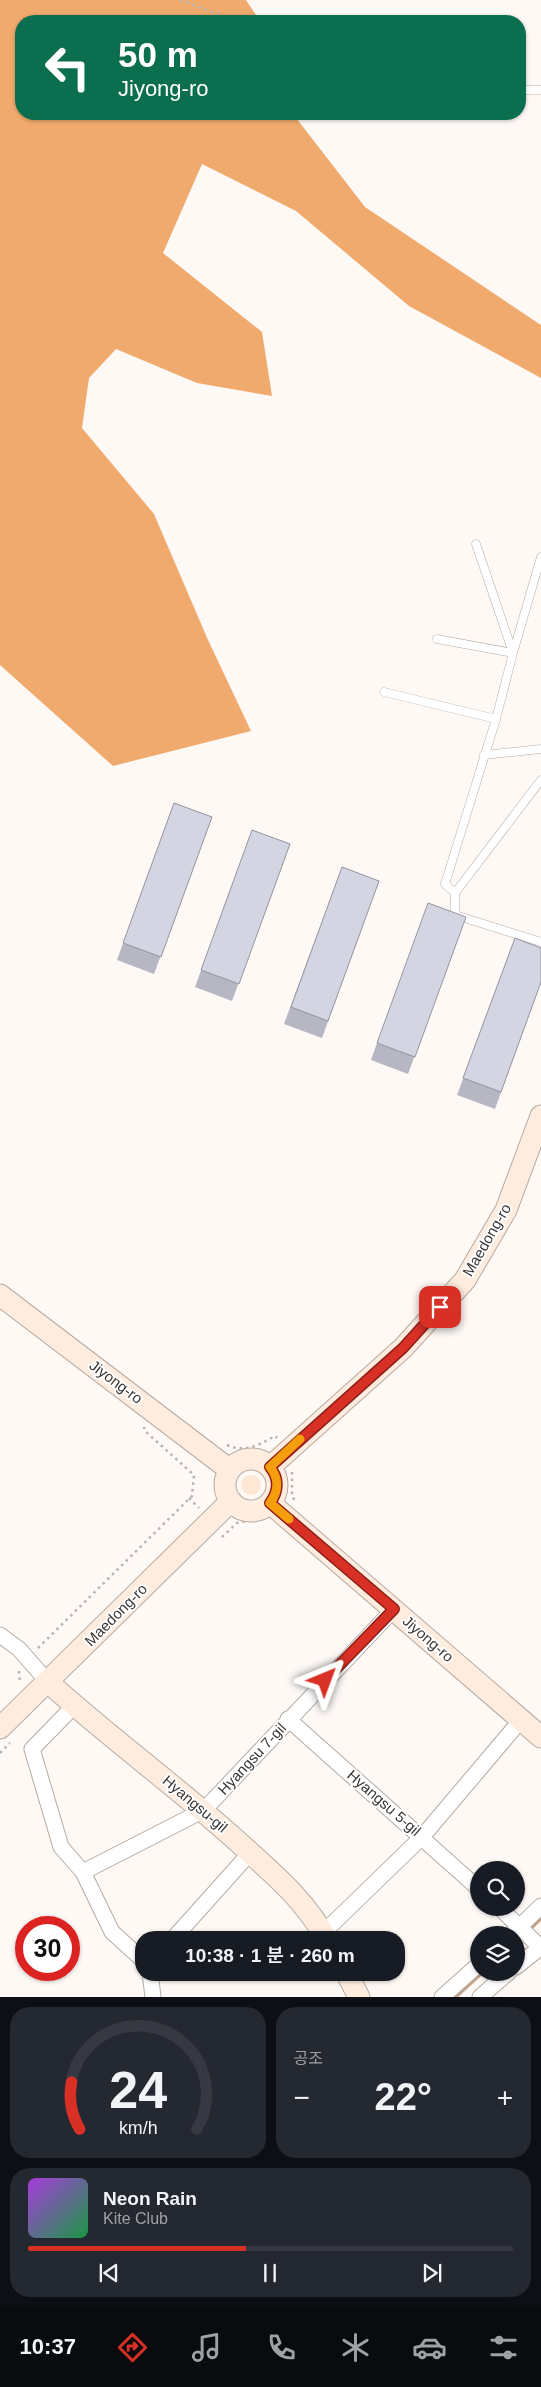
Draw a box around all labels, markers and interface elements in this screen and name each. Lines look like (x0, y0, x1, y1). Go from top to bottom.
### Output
icon: left (35, 35, 100, 100)
text: 50 m (118, 35, 198, 74)
text: Jiyong-ro (118, 76, 208, 101)
street label: Maedong-ro (459, 1200, 514, 1279)
pin (419, 1286, 461, 1328)
icon: arrive (426, 1293, 454, 1321)
street label: Jiyong-ro (87, 1356, 146, 1407)
street label: Maedong-ro (81, 1580, 150, 1649)
street label: Jiyong-ro (399, 1612, 457, 1665)
position arrow (298, 1653, 350, 1705)
street label: Hyangsu 7-gil (214, 1719, 289, 1798)
street label: Hyangsu 5-gil (344, 1766, 425, 1839)
street label: Hyangsu-gil (160, 1772, 231, 1836)
map controls (470, 1861, 525, 1981)
button: search (470, 1861, 525, 1916)
speed limit sign: 30 (15, 1916, 80, 1981)
button: layers (470, 1926, 525, 1981)
text: 10:38 · 1 분 · 260 m (185, 1945, 355, 1966)
text: 공조 (294, 2050, 323, 2067)
text: 24 (109, 2061, 167, 2119)
text: 22° (375, 2076, 432, 2118)
text: − (294, 2082, 310, 2113)
text: + (497, 2082, 513, 2113)
text: km/h (118, 2118, 157, 2138)
text: Neon Rain (103, 2188, 197, 2209)
text: Kite Club (103, 2210, 168, 2227)
icon: previous (95, 2259, 123, 2287)
icon: pause (256, 2259, 284, 2287)
icon: next (418, 2259, 446, 2287)
icon: directions (115, 2330, 150, 2365)
icon: music (189, 2330, 224, 2365)
icon: phone (264, 2330, 299, 2365)
icon: climate (338, 2330, 373, 2365)
icon: car (412, 2330, 447, 2365)
icon: filters (486, 2330, 521, 2365)
text: 10:37 (20, 2334, 76, 2359)

